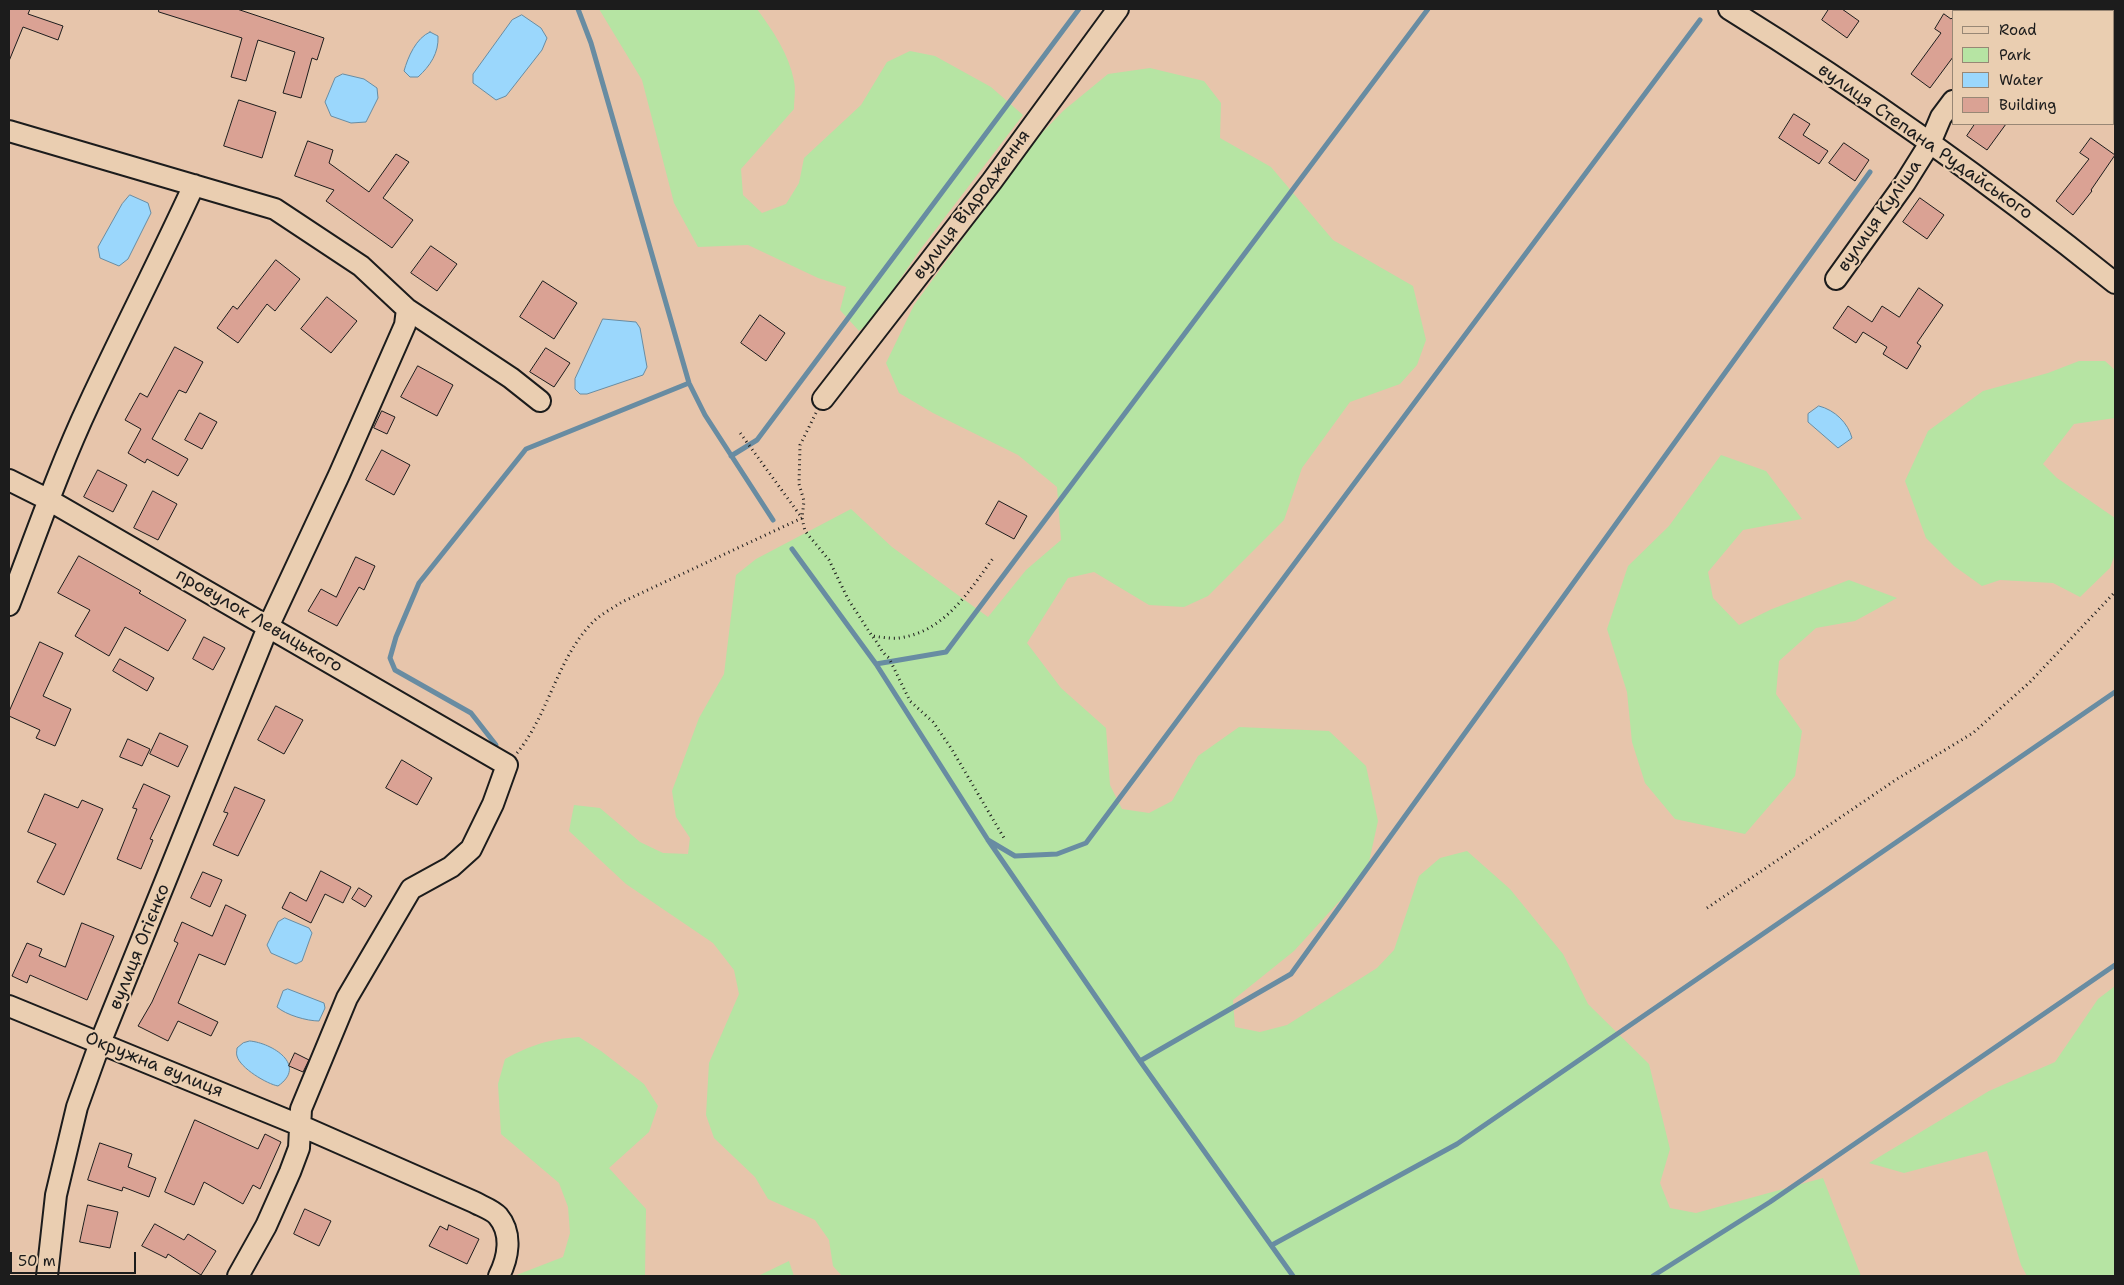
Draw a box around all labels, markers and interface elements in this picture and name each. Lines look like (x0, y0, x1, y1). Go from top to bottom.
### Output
legend (1952, 10, 2114, 125)
text: Road (1999, 20, 2037, 40)
text: Park (1999, 45, 2031, 65)
street label: вулиця Степана Рудайського (1813, 59, 2037, 225)
text: Water (1999, 70, 2043, 90)
text: Building (1999, 95, 2056, 115)
street label: вулиця Відродження (909, 126, 1035, 284)
street label: вулиця Куліша (1833, 156, 1927, 276)
street label: провулок Левицького (172, 564, 346, 678)
street label: вулиця Огієнко (105, 881, 175, 1013)
street label: Окружна вулиця (82, 1027, 226, 1103)
scale bar (12, 1242, 139, 1274)
text: 50 m (18, 1251, 56, 1271)

